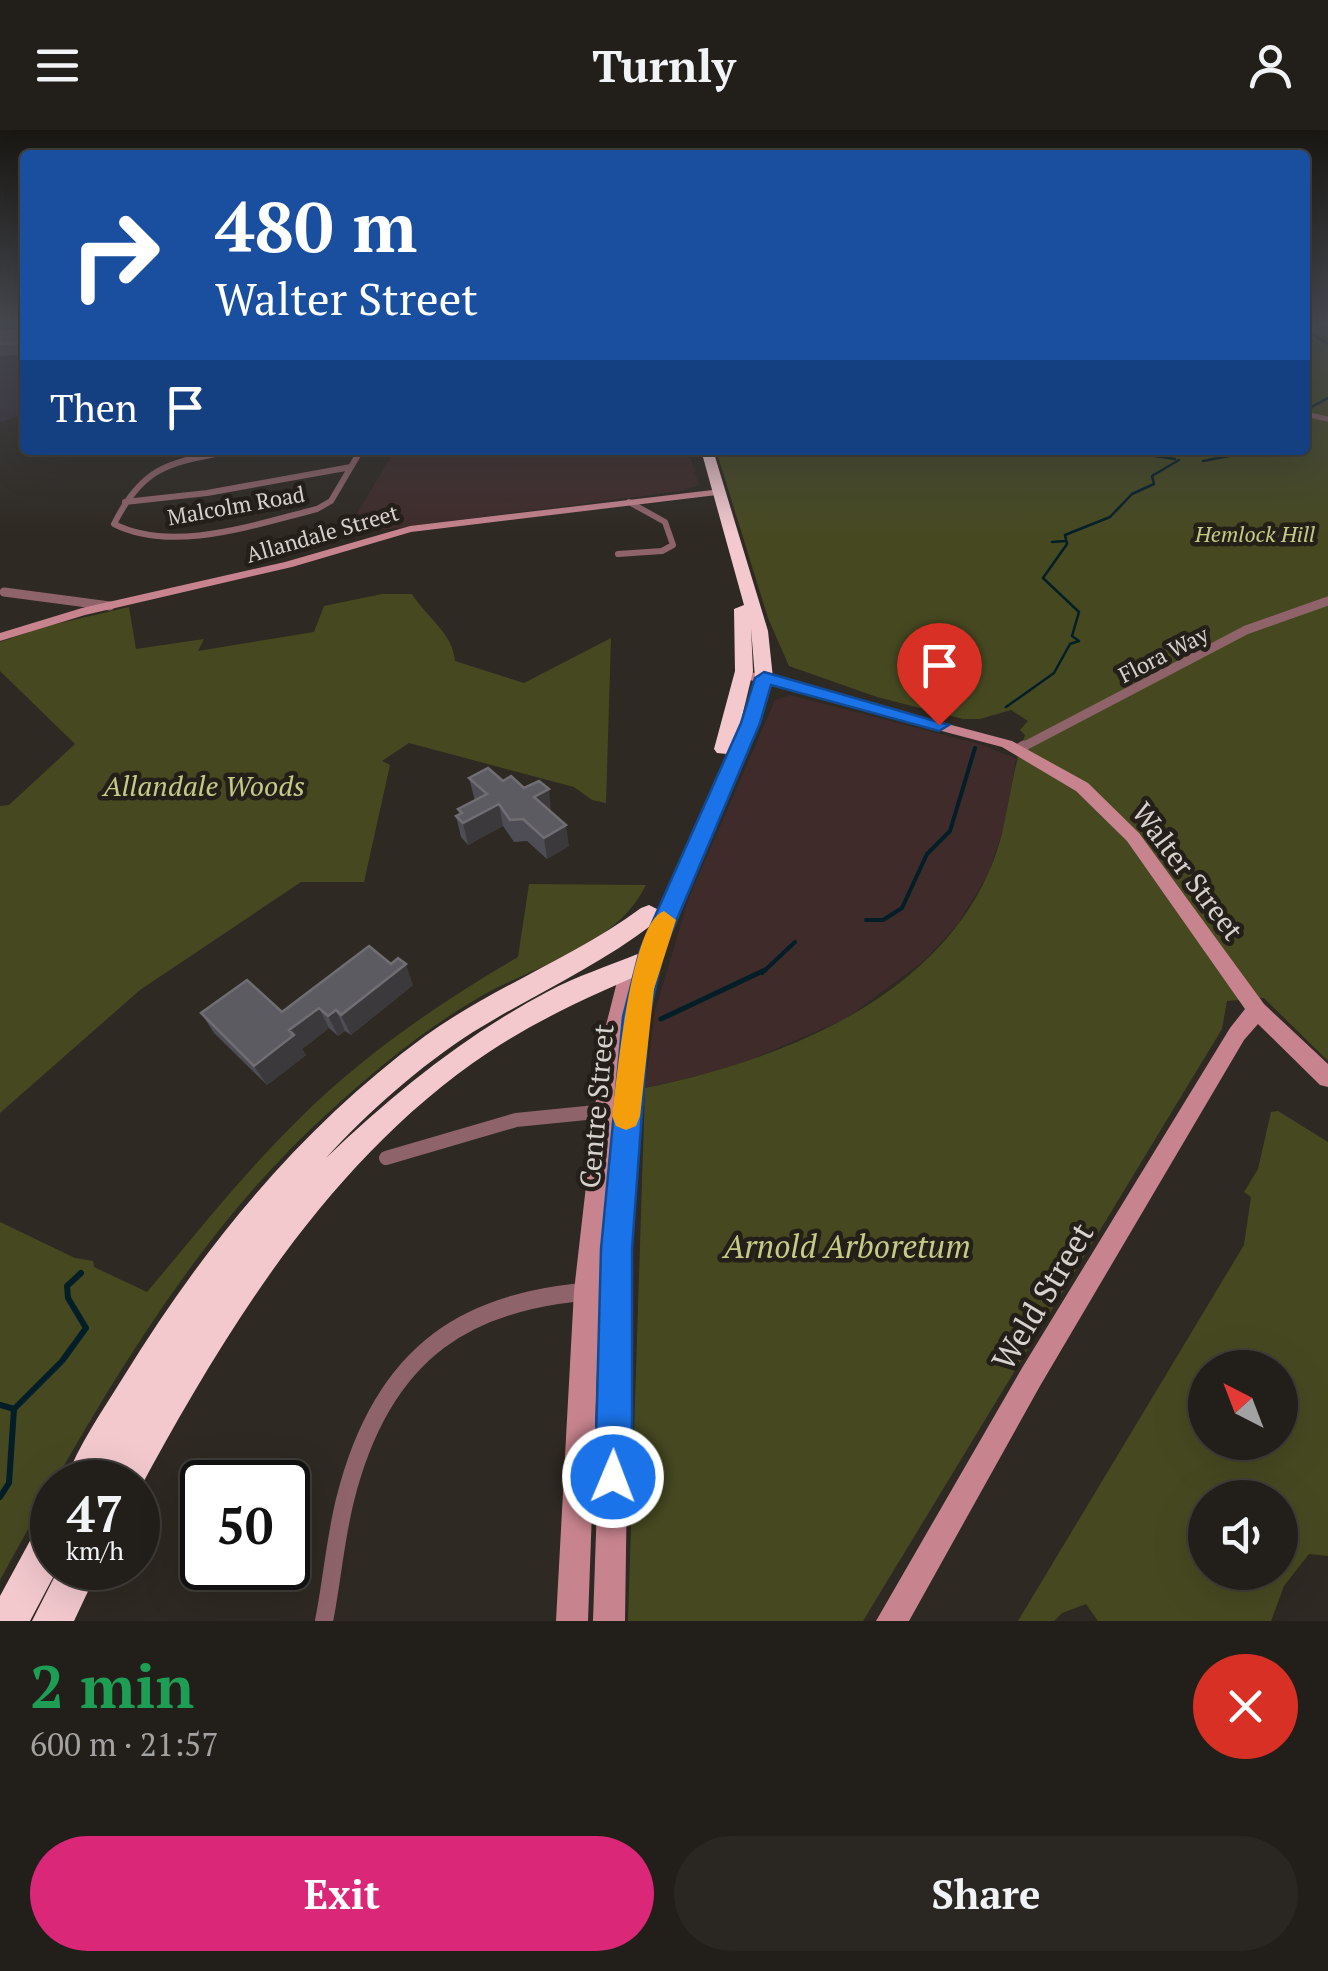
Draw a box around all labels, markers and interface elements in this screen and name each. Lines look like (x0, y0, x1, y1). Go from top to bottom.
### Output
text: Turnly (592, 35, 736, 95)
icon: menu (30, 38, 85, 93)
icon: person (1243, 38, 1298, 93)
text: 480 m (215, 179, 417, 272)
icon: right (50, 190, 180, 320)
text: Walter Street (215, 268, 478, 328)
icon: arrive (158, 380, 213, 435)
text: Then (50, 383, 138, 433)
street label: Malcolm Road (165, 479, 307, 531)
street label: Allandale Street (242, 497, 402, 569)
park label: Hemlock Hill (1194, 519, 1315, 548)
street label: Flora Way (1113, 619, 1214, 689)
pin (897, 623, 982, 726)
icon: arrive (912, 638, 967, 693)
park label: Allandale Woods (101, 767, 305, 804)
street label: Walter Street (1124, 795, 1252, 948)
street label: Centre Street (570, 1022, 622, 1190)
street label: Weld Street (982, 1215, 1102, 1377)
park label: Arnold Arboretum (721, 1225, 971, 1267)
north arrow (1188, 1350, 1298, 1460)
map controls (1188, 1350, 1298, 1590)
position arrow (561, 1425, 665, 1529)
speed limit sign: 50 (180, 1460, 310, 1590)
text: 47 (67, 1480, 123, 1546)
button: sound (1188, 1480, 1298, 1590)
text: km/h (66, 1534, 124, 1567)
text: 2 min (30, 1646, 194, 1725)
button: close (1193, 1654, 1298, 1759)
text: 600 m · 21:57 (30, 1723, 218, 1765)
button: Exit (30, 1836, 654, 1951)
button: Share (674, 1836, 1298, 1951)

